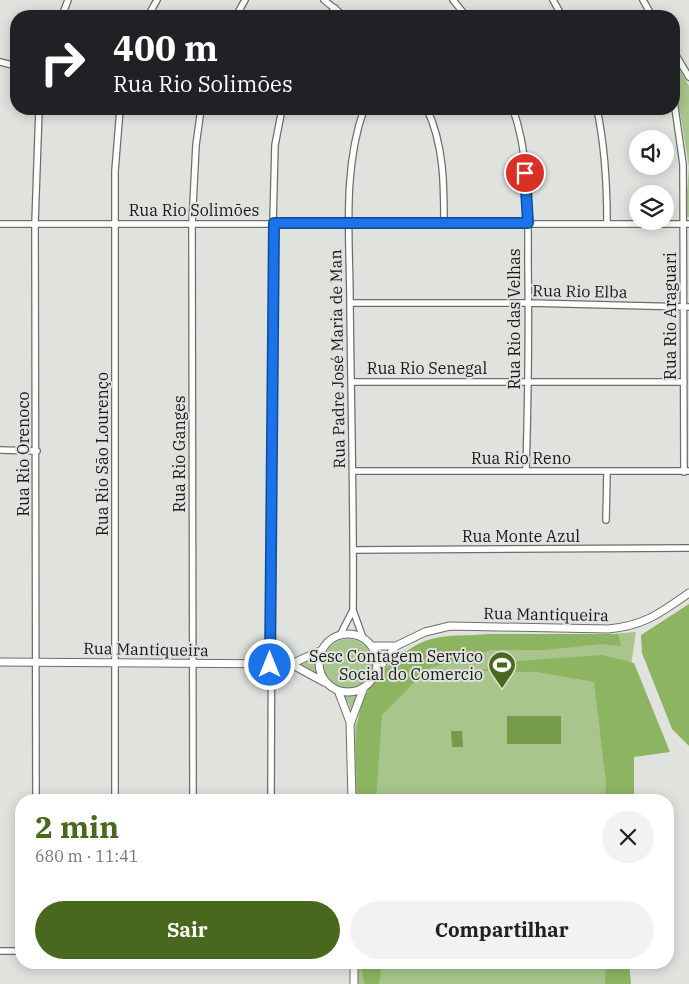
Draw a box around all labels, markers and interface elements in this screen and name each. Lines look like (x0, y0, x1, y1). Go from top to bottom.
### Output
text: 400 m (113, 25, 218, 71)
icon: right (30, 30, 95, 95)
text: Rua Rio Solimões (113, 69, 293, 98)
map controls (629, 130, 674, 230)
button: sound (629, 130, 674, 175)
pin (504, 152, 546, 194)
icon: arrive (511, 159, 539, 187)
button: layers (629, 185, 674, 230)
street label: Rua Rio Solimões (129, 200, 259, 220)
street label: Rua Rio das Velhas (504, 248, 524, 390)
street label: Rua Padre José Maria de Man (325, 249, 349, 469)
street label: Rua Rio Araguari (660, 252, 680, 380)
street label: Rua Rio Elba (532, 280, 628, 302)
street label: Rua Rio Senegal (367, 358, 487, 378)
street label: Rua Rio São Lourenço (92, 372, 112, 536)
street label: Rua Rio Orenoco (13, 391, 33, 517)
street label: Rua Rio Ganges (169, 395, 189, 513)
street label: Rua Rio Reno (471, 448, 571, 468)
street label: Rua Monte Azul (462, 526, 580, 546)
street label: Rua Mantiqueira (483, 603, 609, 625)
street label: Rua Mantiqueira (83, 638, 209, 660)
position arrow (243, 638, 295, 690)
place label: Sesc Contagem Servico Social do Comercio (309, 646, 483, 684)
sports icon: Sesc Contagem Servico Social do Comercio (487, 650, 517, 689)
text: 2 min (35, 807, 119, 846)
button: close (602, 811, 654, 863)
text: 680 m · 11:41 (35, 846, 138, 866)
button: Sair (35, 901, 340, 959)
button: Compartilhar (350, 901, 654, 959)

